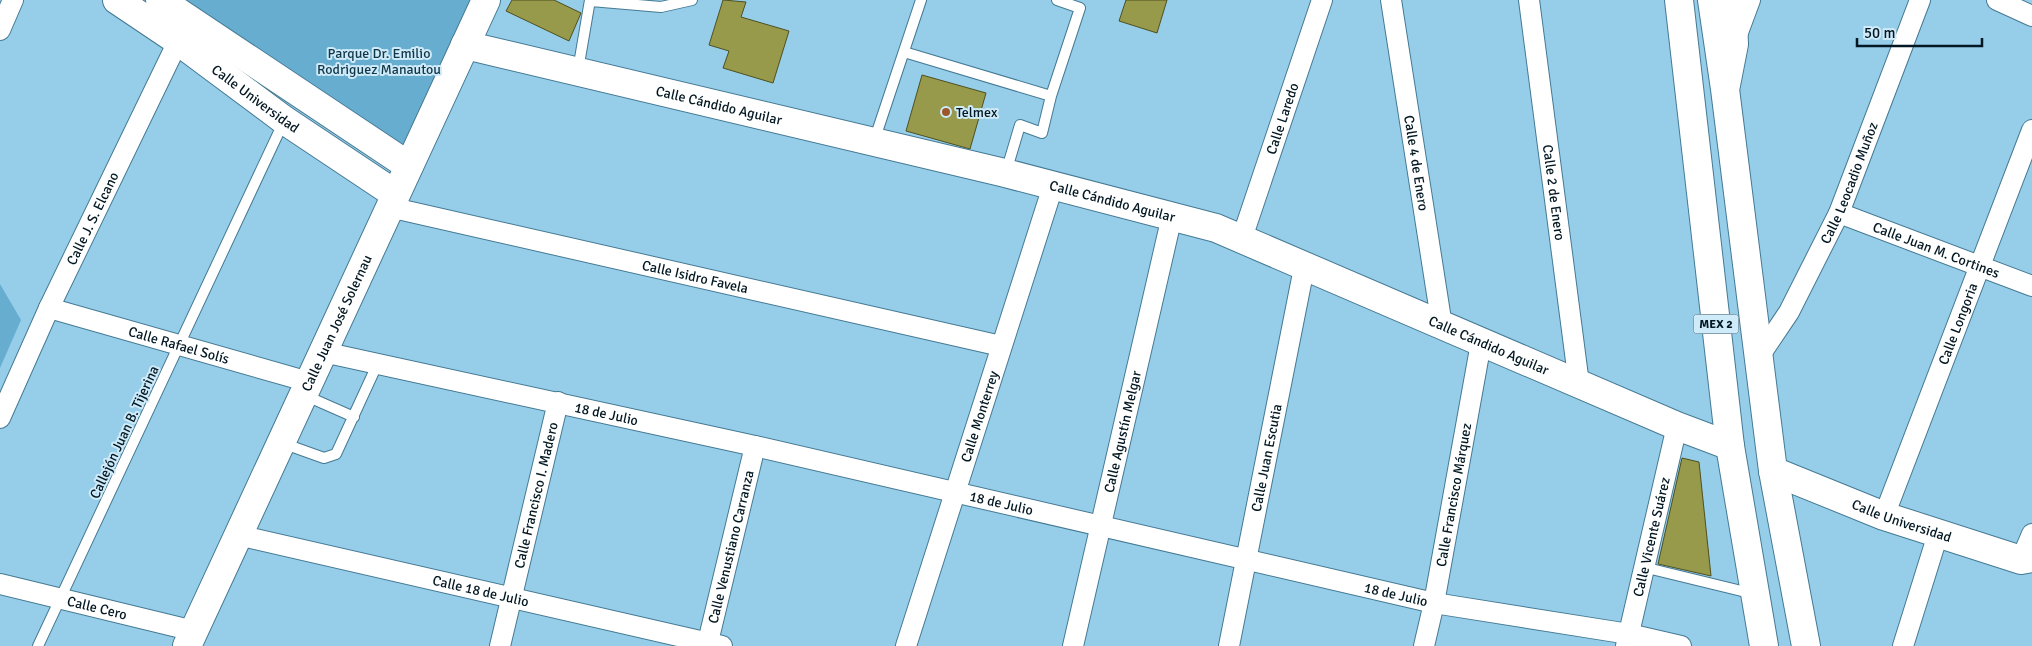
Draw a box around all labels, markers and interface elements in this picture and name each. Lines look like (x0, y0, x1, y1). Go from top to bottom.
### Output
scale bar (1857, 15, 1982, 47)
text: 50 m (1864, 24, 1895, 42)
park label: Parque Dr. Emilio Rodriguez Manautou (317, 45, 441, 78)
street label: Calle Universidad (208, 61, 302, 137)
street label: Calle Laredo (1263, 81, 1303, 157)
street label: Calle Cándido Aguilar (654, 83, 785, 129)
place label: Telmex (956, 104, 998, 121)
marker: Telmex (940, 106, 952, 118)
street label: Calle 4 de Enero (1400, 114, 1432, 212)
street label: Calle Leocadio Muñoz (1817, 120, 1882, 247)
street label: Calle 2 de Enero (1539, 144, 1568, 241)
street label: Calle J. S. Elcano (63, 169, 123, 268)
street label: Calle Cándido Aguilar (1048, 177, 1178, 226)
street label: Calle Juan M. Cortines (1870, 219, 2002, 282)
street label: Calle Juan José Solernau (298, 252, 376, 394)
street label: Calle Isidro Favela (640, 257, 750, 297)
street label: Calle Longoria (1935, 280, 1982, 367)
street label: Calle Cándido Aguilar (1426, 312, 1552, 379)
road number: MEX 2 (1694, 314, 1738, 334)
street label: Calle Rafael Solís (126, 323, 231, 368)
street label: Callejón Juan B. Tijerina (86, 363, 163, 501)
street label: Calle Monterrey (957, 368, 1003, 464)
street label: Calle Agustín Melgar (1101, 368, 1145, 494)
street label: 18 de Julio (573, 399, 640, 429)
street label: Calle Juan Escutia (1248, 402, 1286, 513)
street label: Calle Francisco I. Madero (511, 420, 562, 570)
street label: Calle Francisco Márquez (1433, 422, 1475, 568)
street label: Calle Venustiano Carranza (705, 469, 758, 625)
street label: Calle Vicente Suárez (1630, 476, 1674, 598)
street label: 18 de Julio (968, 488, 1035, 519)
street label: Calle Universidad (1849, 496, 1954, 546)
street label: Calle 18 de Julio (431, 572, 530, 610)
street label: 18 de Julio (1362, 579, 1429, 610)
street label: Calle Cero (65, 593, 129, 623)

